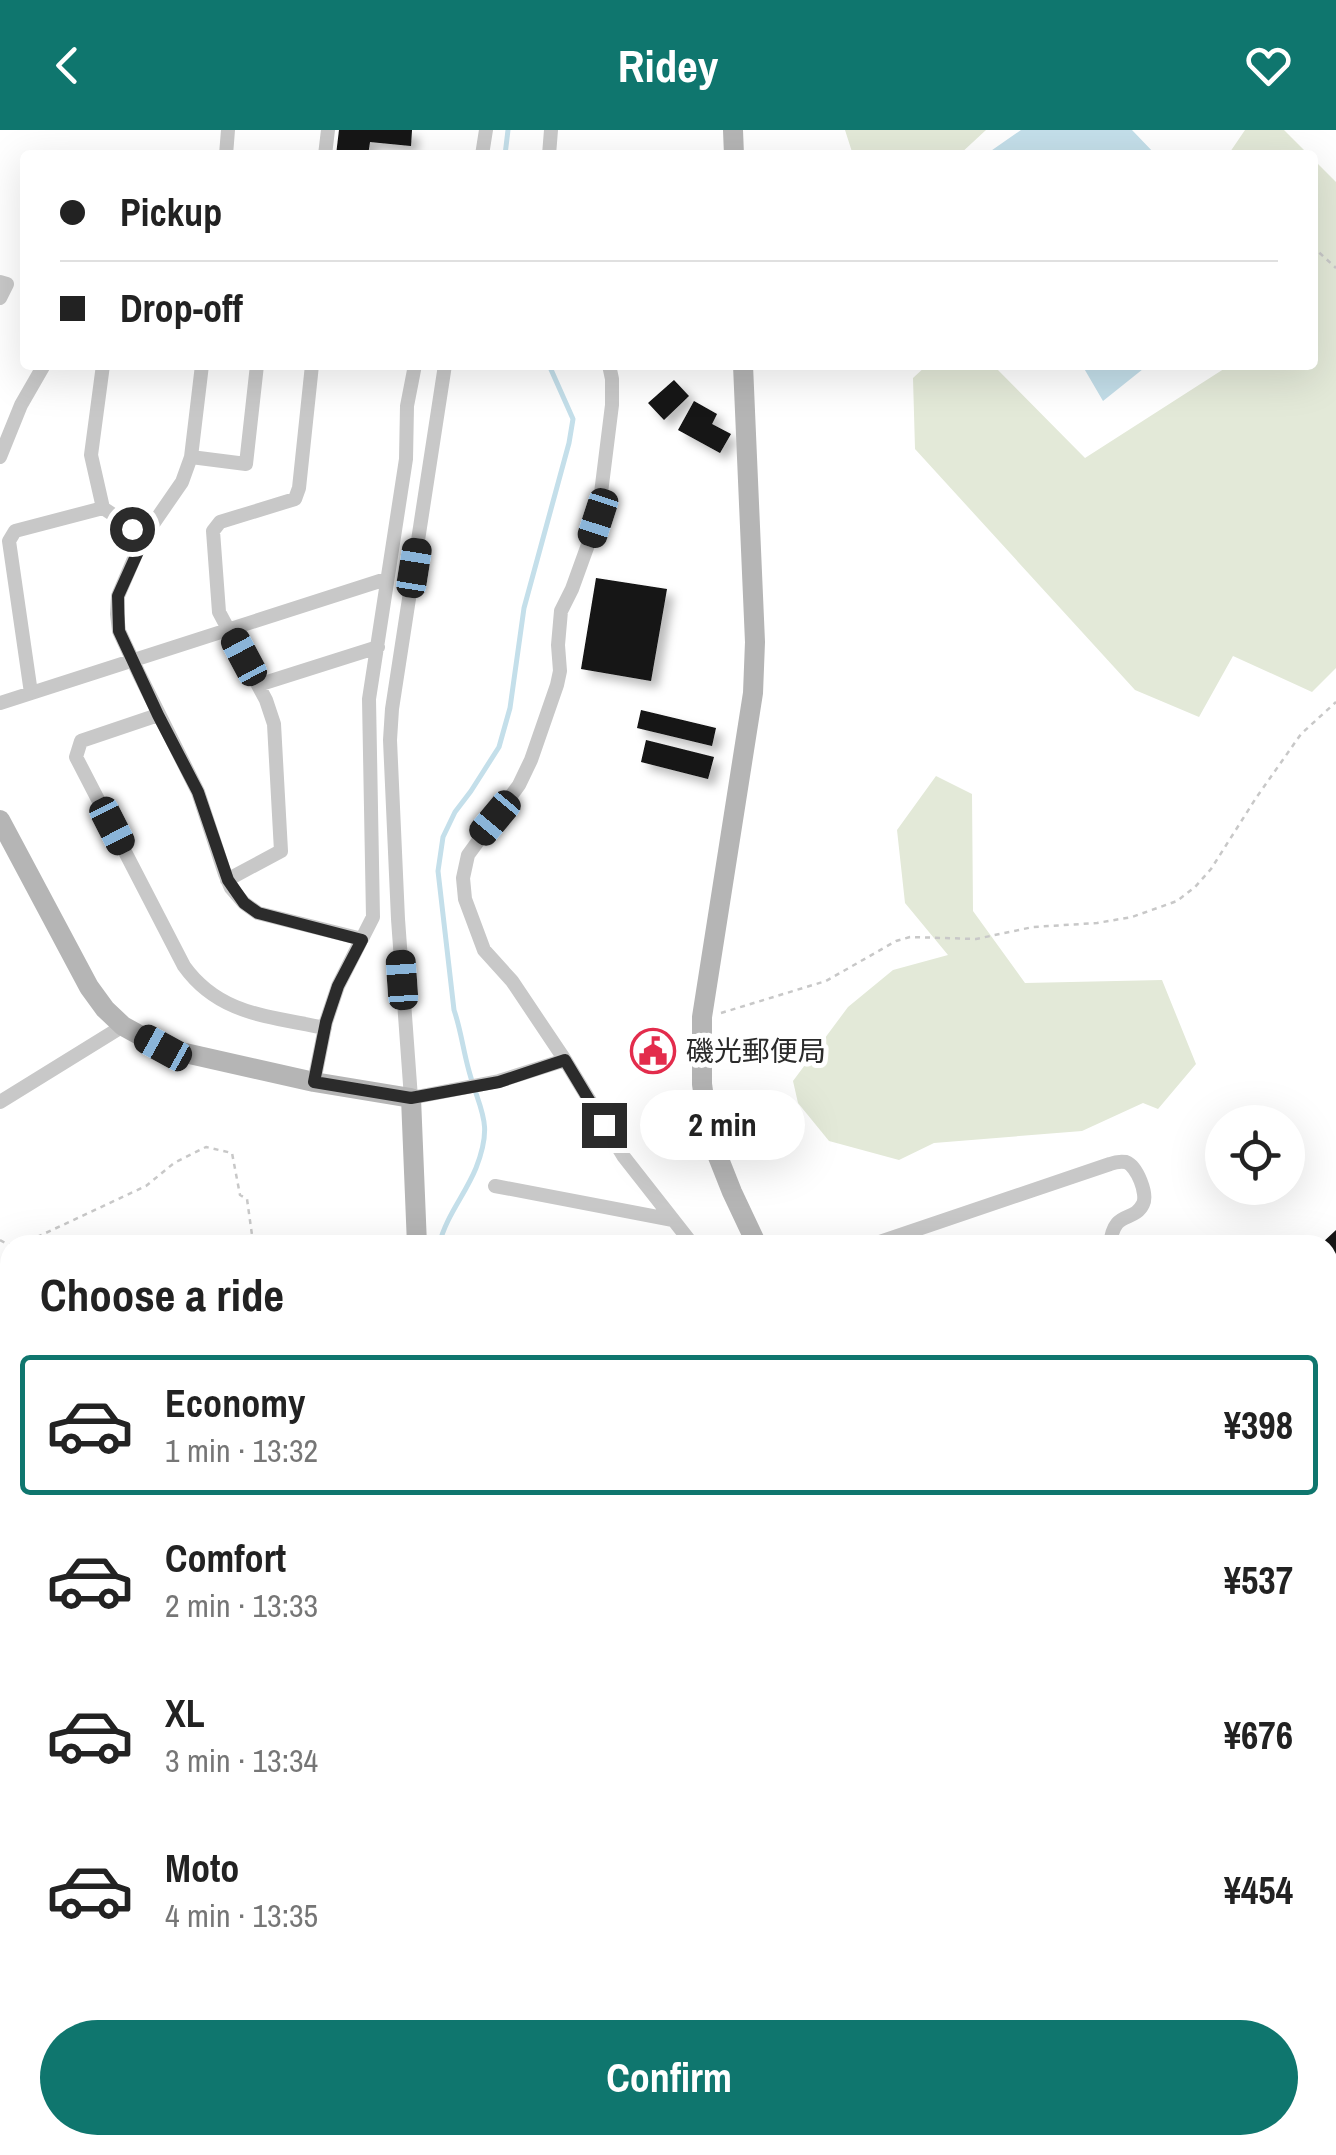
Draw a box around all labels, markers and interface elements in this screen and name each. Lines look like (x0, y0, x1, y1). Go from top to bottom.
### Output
text: Ridey (618, 35, 718, 96)
icon: back (40, 38, 95, 93)
icon: heart (1241, 38, 1296, 93)
text: Pickup (120, 187, 222, 238)
text: Drop-off (120, 283, 243, 334)
car (574, 485, 622, 551)
route start (110, 507, 155, 552)
car (394, 536, 434, 600)
car (217, 623, 271, 691)
car (464, 785, 526, 851)
car (85, 792, 139, 860)
car (385, 949, 419, 1011)
car (129, 1020, 197, 1076)
public building icon: 磯光郵便局 (630, 1028, 676, 1074)
place label: 磯光郵便局 (686, 1032, 826, 1070)
callout: 2 min (639, 1090, 804, 1160)
route end (582, 1103, 627, 1148)
text: 2 min (688, 1103, 757, 1146)
map controls (1205, 1105, 1305, 1205)
button: locate (1205, 1105, 1305, 1205)
text: Choose a ride (40, 1264, 284, 1325)
text: Economy (165, 1378, 305, 1429)
icon: car (45, 1380, 135, 1470)
text: ¥398 (1224, 1400, 1293, 1451)
text: 1 min · 13:32 (165, 1429, 318, 1472)
text: Comfort (165, 1533, 286, 1584)
icon: car (45, 1535, 135, 1625)
text: ¥537 (1224, 1555, 1293, 1606)
text: 2 min · 13:33 (165, 1584, 318, 1627)
text: XL (165, 1688, 205, 1739)
icon: car (45, 1690, 135, 1780)
text: ¥676 (1224, 1710, 1293, 1761)
text: 3 min · 13:34 (165, 1739, 318, 1782)
text: Moto (165, 1843, 239, 1894)
icon: car (45, 1845, 135, 1935)
text: ¥454 (1224, 1865, 1293, 1916)
text: 4 min · 13:35 (165, 1894, 318, 1937)
button: Confirm (40, 2020, 1298, 2135)

